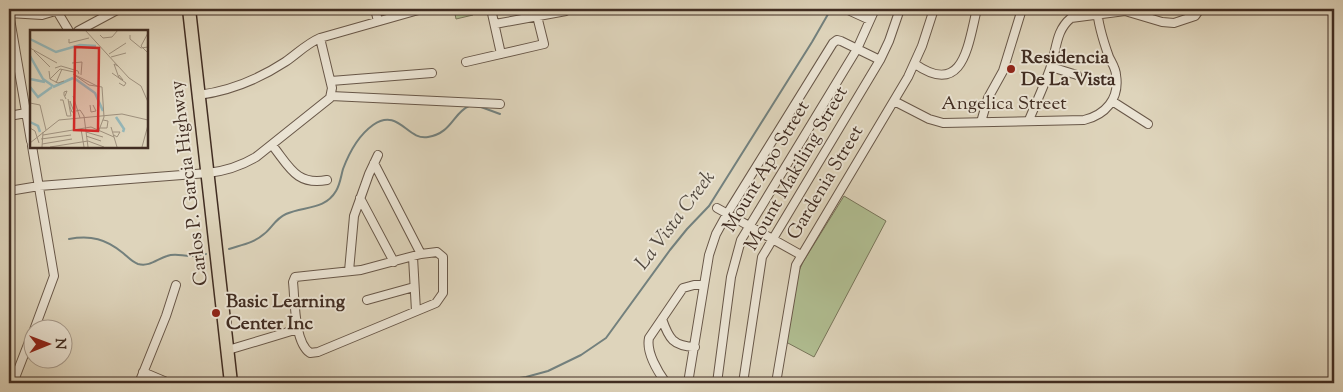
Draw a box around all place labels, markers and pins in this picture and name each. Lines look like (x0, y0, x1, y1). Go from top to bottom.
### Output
place label: Residencia De La Vista (1021, 45, 1116, 94)
marker: Residencia De La Vista (1005, 63, 1017, 75)
place label: Basic Learning Center Inc (226, 289, 346, 338)
marker: Basic Learning Center Inc (210, 307, 222, 319)

